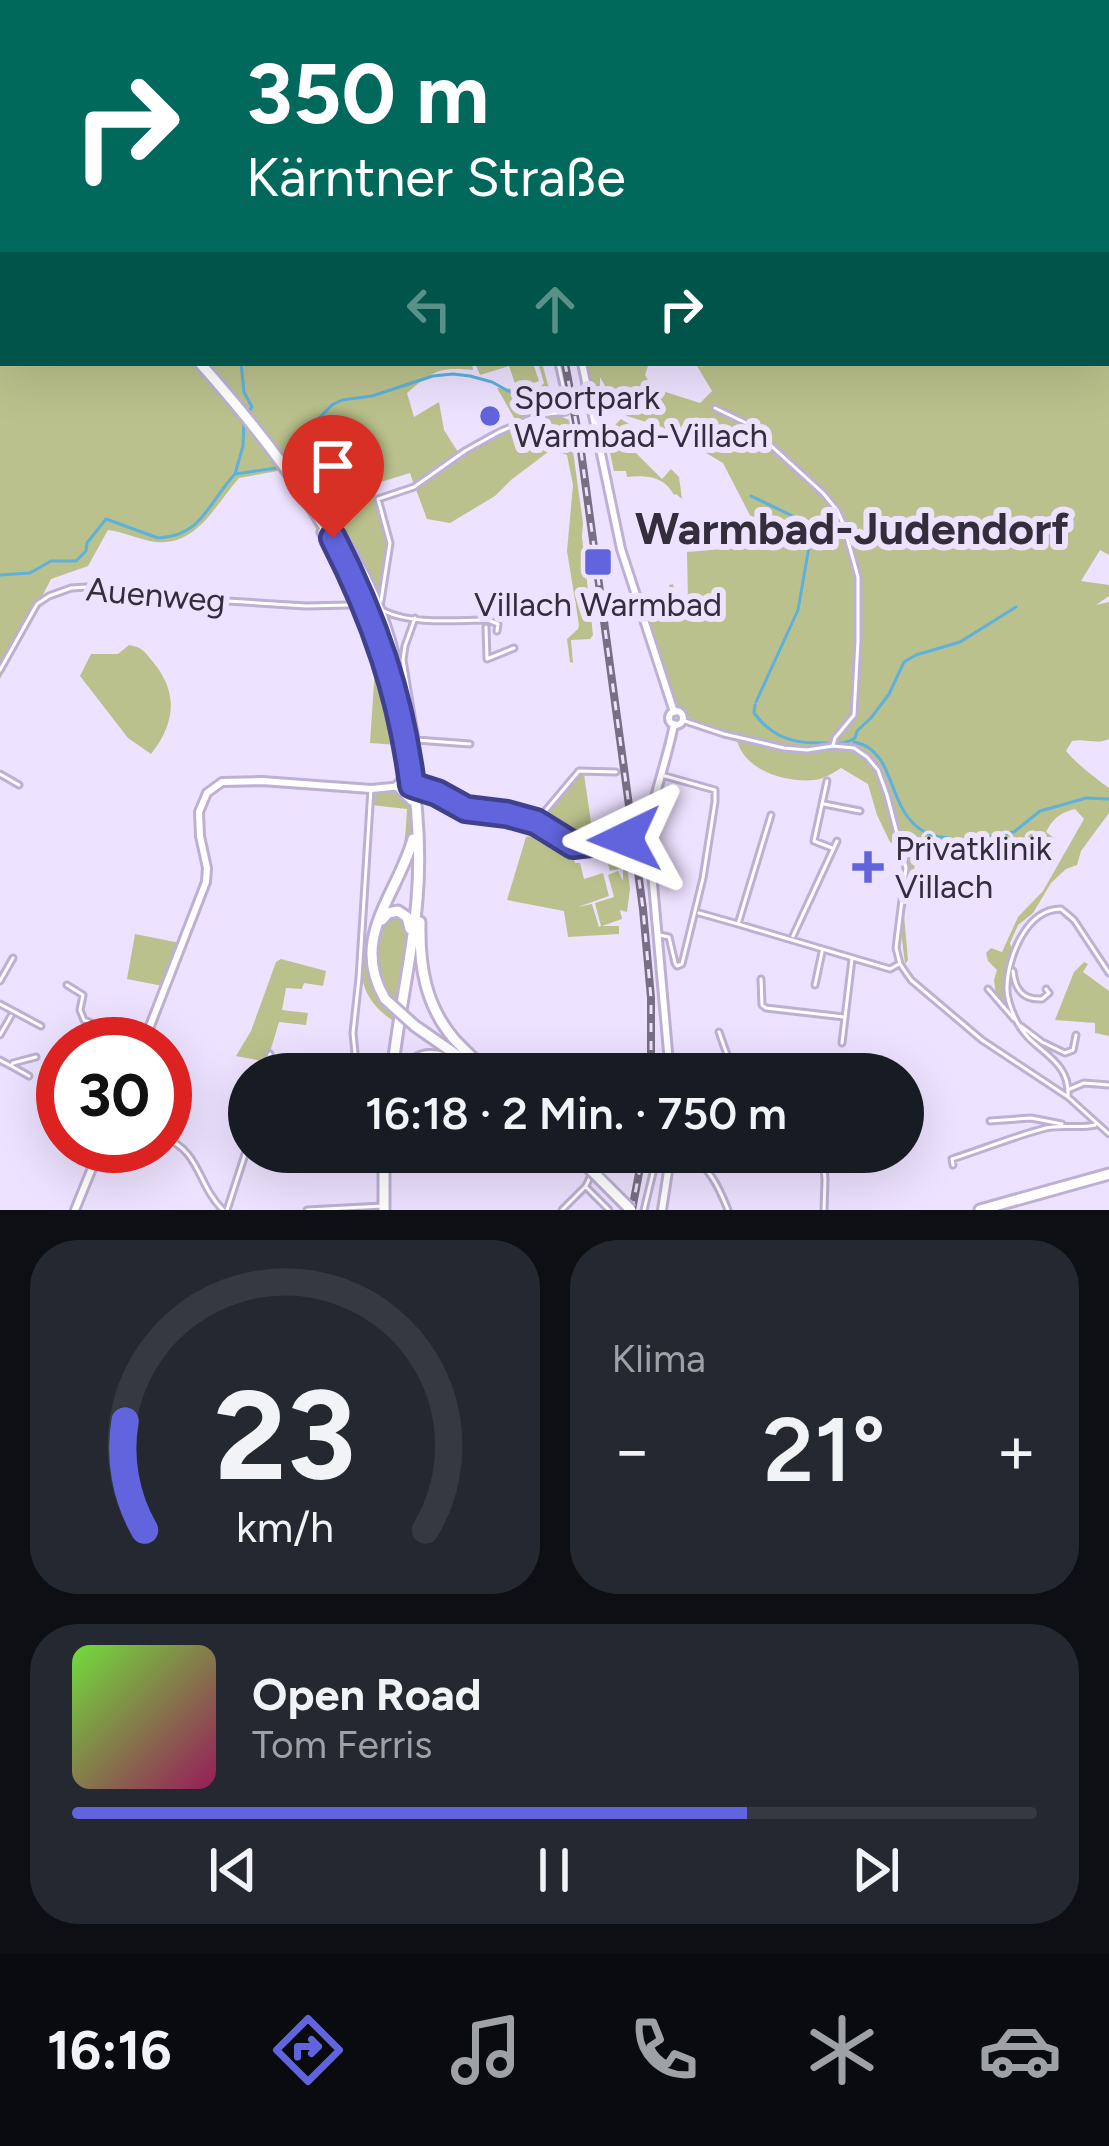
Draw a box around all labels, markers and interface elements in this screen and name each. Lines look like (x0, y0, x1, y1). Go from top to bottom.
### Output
text: 350 m (246, 43, 489, 144)
icon: right (48, 48, 204, 204)
text: Kärntner Straße (246, 145, 626, 210)
icon: left (396, 276, 462, 342)
icon: ahead (522, 276, 588, 342)
icon: right (648, 276, 714, 342)
place label: Sportpark Warmbad-Villach (514, 378, 768, 455)
marker: Sportpark Warmbad-Villach (477, 403, 503, 429)
pin (282, 415, 384, 538)
icon: arrive (300, 433, 366, 499)
district label: Warmbad-Judendorf (635, 501, 1069, 555)
marker: Villach Warmbad (582, 546, 614, 578)
street label: Auenweg (85, 569, 227, 621)
place label: Villach Warmbad (474, 585, 722, 624)
position arrow (562, 776, 688, 902)
place label: Privatklinik Villach (895, 829, 1052, 906)
marker: Privatklinik Villach (852, 851, 884, 883)
speed limit sign: 30 (36, 1017, 192, 1173)
text: 16:18 · 2 Min. · 750 m (365, 1086, 787, 1140)
text: Klima (612, 1335, 706, 1382)
text: 23 (214, 1360, 356, 1510)
text: 21° (763, 1395, 886, 1504)
text: − (612, 1410, 653, 1490)
text: + (996, 1410, 1037, 1490)
text: km/h (236, 1501, 334, 1553)
text: Open Road (252, 1667, 482, 1721)
text: Tom Ferris (252, 1721, 432, 1768)
icon: previous (200, 1837, 266, 1903)
icon: pause (521, 1837, 587, 1903)
icon: next (843, 1837, 909, 1903)
icon: directions (266, 2008, 350, 2092)
icon: music (444, 2008, 528, 2092)
icon: phone (622, 2008, 706, 2092)
icon: climate (800, 2008, 884, 2092)
icon: car (978, 2008, 1062, 2092)
text: 16:16 (47, 2018, 172, 2083)

